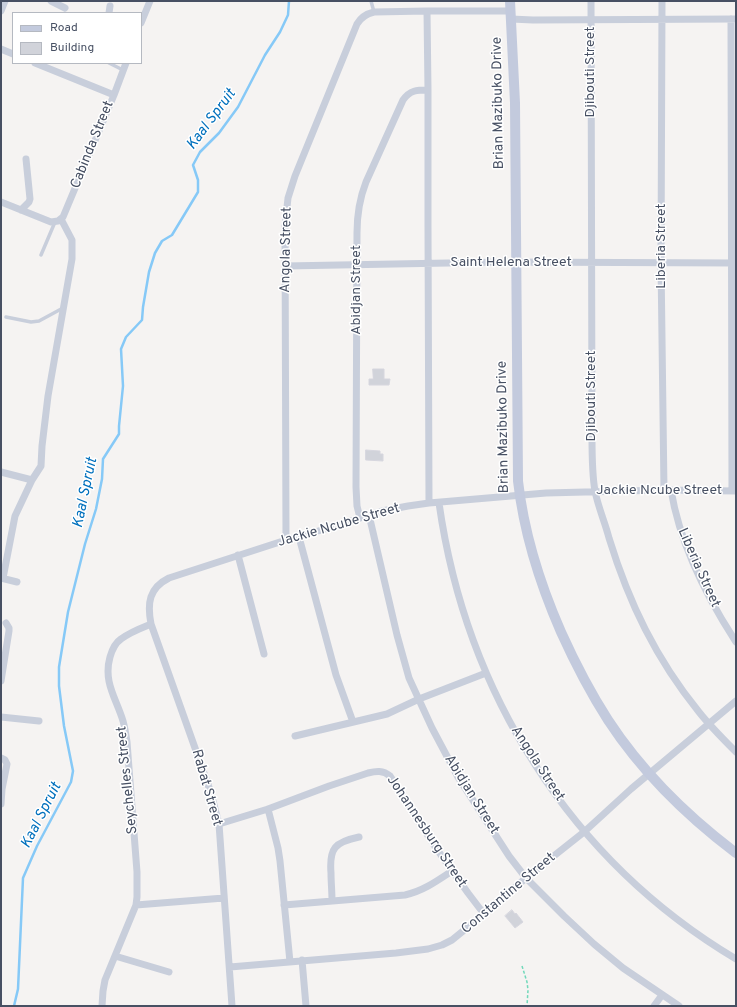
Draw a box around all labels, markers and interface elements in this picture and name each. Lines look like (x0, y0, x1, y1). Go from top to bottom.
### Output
legend (12, 12, 142, 64)
text: Road (50, 20, 78, 36)
street label: Djibouti Street (583, 27, 599, 117)
street label: Brian Mazibuko Drive (489, 37, 509, 169)
text: Building (50, 40, 94, 56)
water label: Kaal Spruit (183, 86, 241, 154)
street label: Cabinda Street (68, 99, 118, 191)
street label: Liberia Street (654, 203, 670, 289)
street label: Angola Street (278, 207, 296, 293)
street label: Abidjan Street (349, 245, 365, 335)
street label: Saint Helena Street (450, 255, 572, 271)
street label: Djibouti Street (584, 351, 600, 441)
street label: Brian Mazibuko Drive (494, 361, 514, 493)
water label: Kaal Spruit (70, 456, 102, 530)
street label: Jackie Ncube Street (596, 483, 722, 499)
street label: Jackie Ncube Street (276, 501, 402, 551)
street label: Liberia Street (673, 526, 723, 610)
street label: Angola Street (507, 723, 567, 805)
street label: Seychelles Street (114, 725, 142, 835)
street label: Rabat Street (187, 748, 225, 828)
street label: Abidjan Street (440, 752, 502, 838)
street label: Johannesburg Street (382, 773, 470, 891)
water label: Kaal Spruit (18, 780, 66, 852)
street label: Constantine Street (459, 850, 559, 938)

